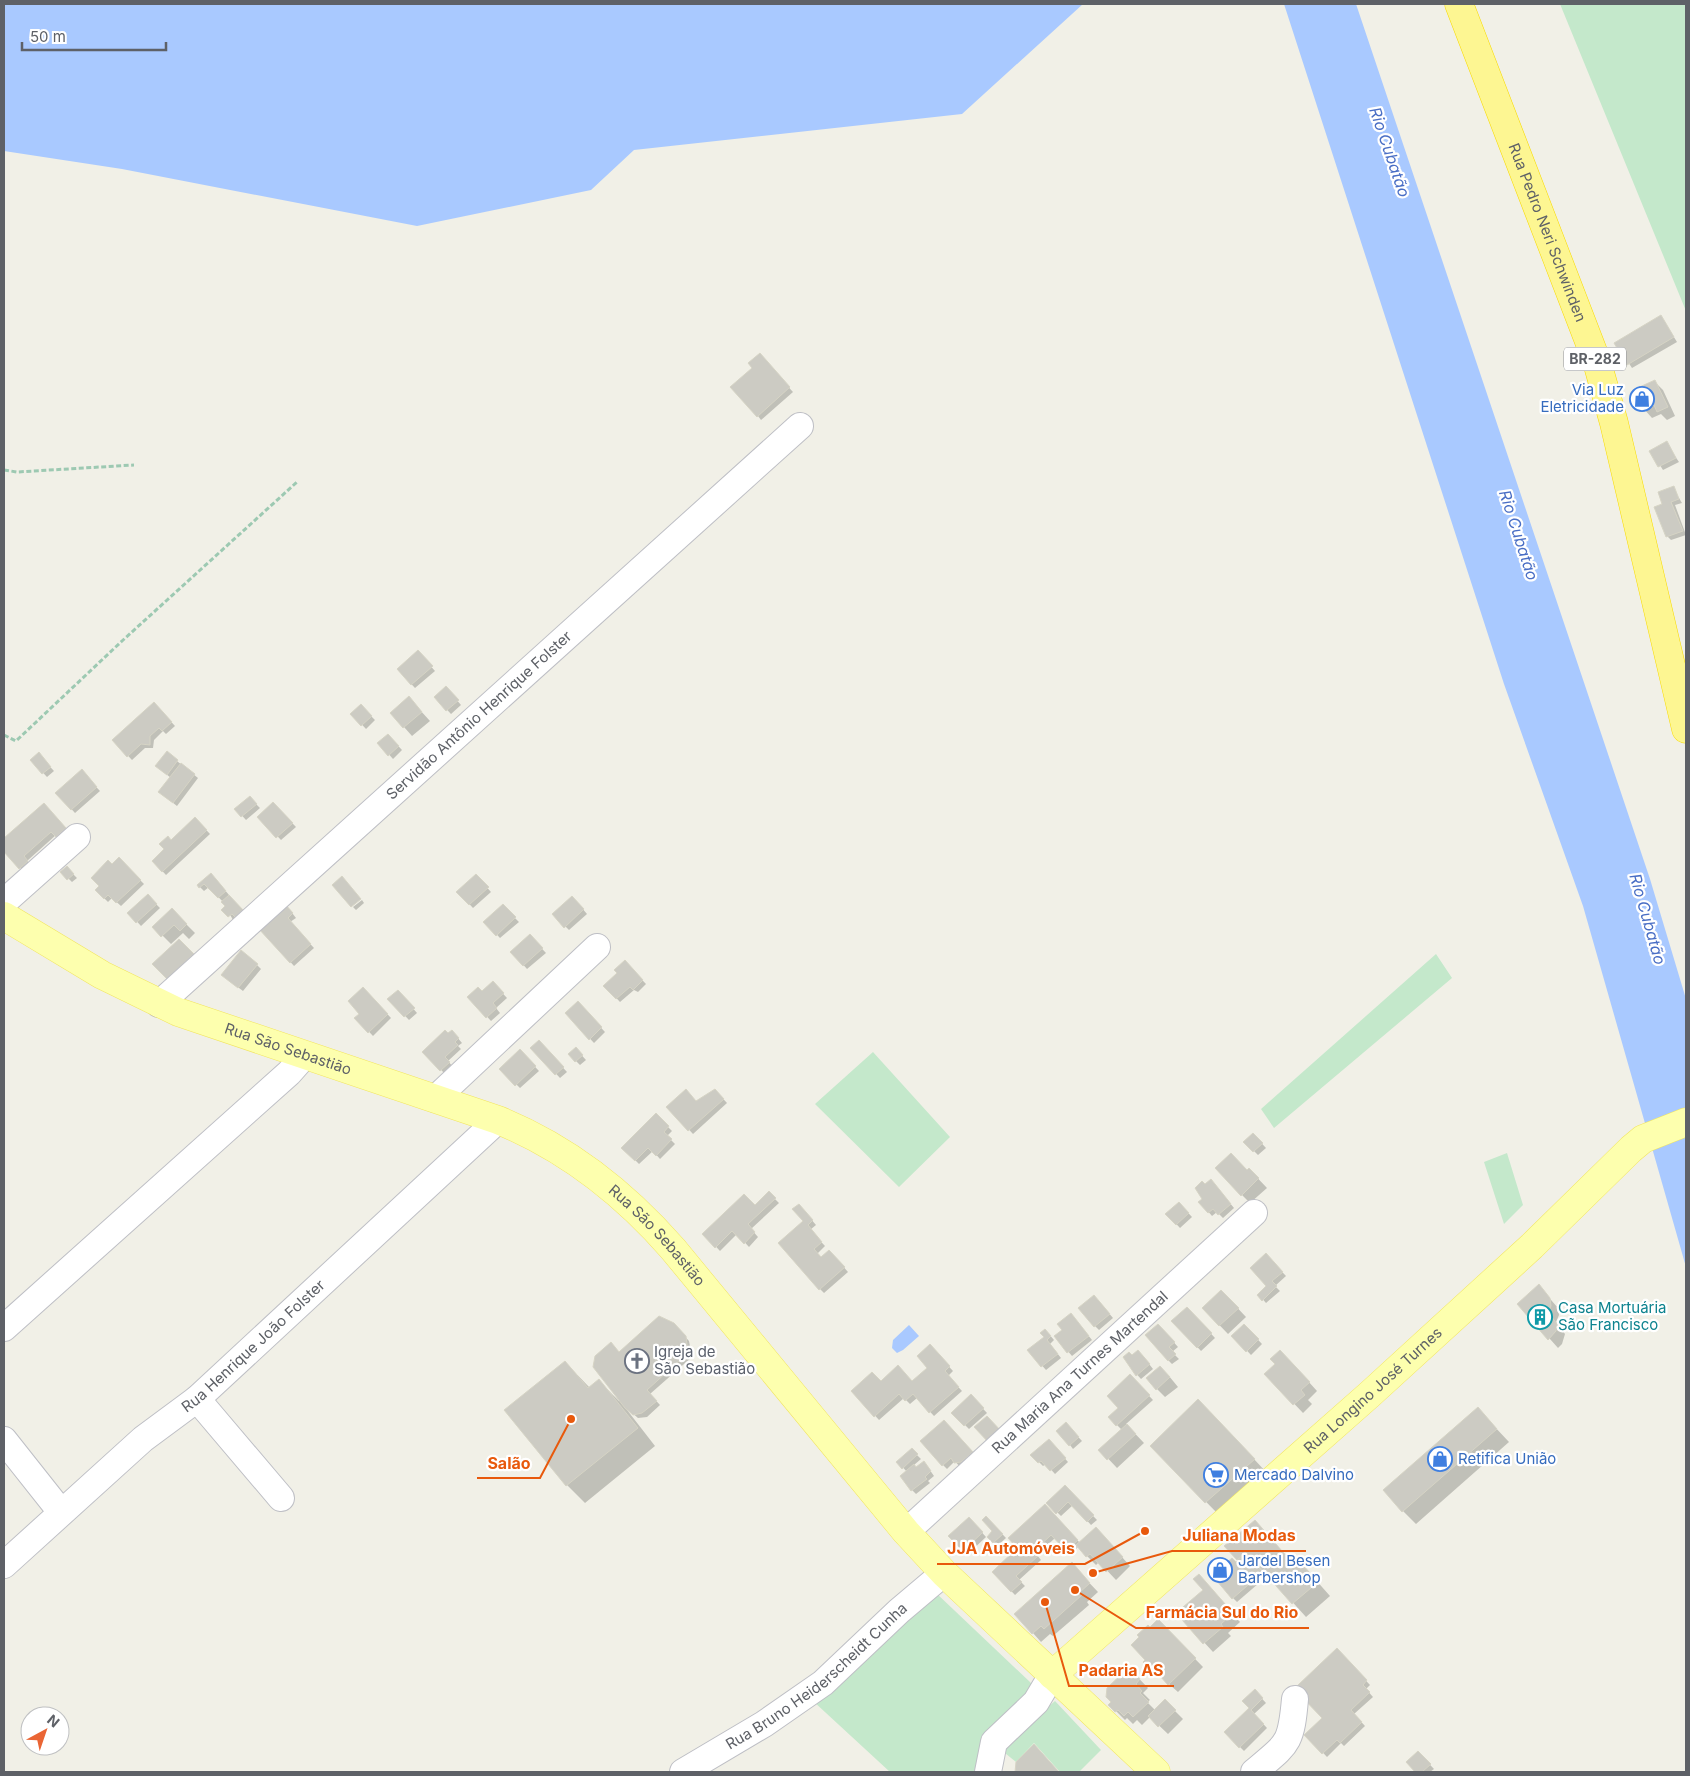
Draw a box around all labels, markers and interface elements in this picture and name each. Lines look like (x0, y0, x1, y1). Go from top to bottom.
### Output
scale bar (22, 20, 166, 52)
text: 50 m (30, 27, 66, 46)
water label: Rio Cubatão (1365, 104, 1415, 200)
street label: Rua Pedro Neri Schwinden (1505, 140, 1591, 324)
road number: BR-282 (1564, 348, 1626, 370)
place label: Via Luz Eletricidade (1540, 380, 1624, 416)
shop icon: Via Luz Eletricidade (1629, 386, 1655, 412)
water label: Rio Cubatão (1495, 487, 1543, 583)
street label: Servidão Antônio Henrique Folster (382, 626, 576, 804)
water label: Rio Cubatão (1625, 871, 1671, 967)
street label: Rua São Sebastião (222, 1018, 354, 1079)
street label: Rua São Sebastião (605, 1180, 709, 1290)
street label: Rua Henrique João Folster (178, 1275, 329, 1416)
street label: Rua Maria Ana Turnes Martendal (988, 1287, 1172, 1458)
place label: Casa Mortuária São Francisco (1558, 1298, 1667, 1334)
building icon: Casa Mortuária São Francisco (1527, 1304, 1553, 1330)
street label: Rua Longino José Turnes (1300, 1323, 1446, 1457)
place label: Igreja de São Sebastião (654, 1342, 755, 1378)
church icon: Igreja de São Sebastião (624, 1348, 650, 1374)
shop icon: Retifica União (1427, 1446, 1453, 1472)
callout: Salão (477, 1447, 540, 1478)
place label: Retifica União (1458, 1449, 1556, 1468)
text: Salão (487, 1453, 531, 1473)
supermarket icon: Mercado Dalvino (1203, 1462, 1229, 1488)
place label: Mercado Dalvino (1234, 1465, 1354, 1484)
callout: Juliana Modas (1172, 1520, 1306, 1551)
text: Juliana Modas (1182, 1525, 1296, 1545)
callout: JJA Automóveis (937, 1533, 1085, 1564)
text: JJA Automóveis (947, 1538, 1075, 1558)
place label: Jardel Besen Barbershop (1238, 1551, 1330, 1587)
shop icon: Jardel Besen Barbershop (1207, 1557, 1233, 1583)
callout: Farmácia Sul do Rio (1136, 1597, 1309, 1628)
street label: Rua Bruno Heiderscheidt Cunha (722, 1598, 911, 1754)
text: Farmácia Sul do Rio (1146, 1602, 1299, 1622)
callout: Padaria AS (1069, 1655, 1174, 1686)
text: Padaria AS (1078, 1660, 1164, 1680)
north arrow (20, 1706, 70, 1756)
text: N (44, 1711, 63, 1731)

